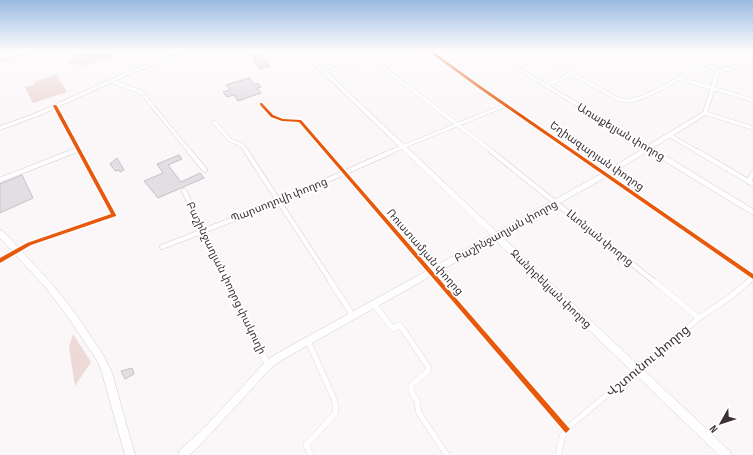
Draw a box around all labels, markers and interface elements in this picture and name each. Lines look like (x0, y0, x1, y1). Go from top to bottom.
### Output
street label: Առաքելյան փողոց (575, 101, 667, 163)
street label: Եղիազարյան փողոց (547, 119, 647, 193)
street label: Պարսողովի փողոց (229, 175, 329, 225)
street label: Բաշինջաղյան փողոց (452, 197, 560, 265)
street label: Բաշինջաղյան փողոց փակուղի (183, 200, 269, 356)
street label: Ռուստամյան փողոց (384, 206, 466, 298)
street label: Լևոնյան փողոց (564, 207, 636, 269)
street label: Ջանիբեկյան փողոց (508, 247, 594, 331)
street label: Վշտունու փողոց (603, 321, 693, 401)
north arrow (701, 403, 741, 443)
text: N (707, 423, 721, 435)

